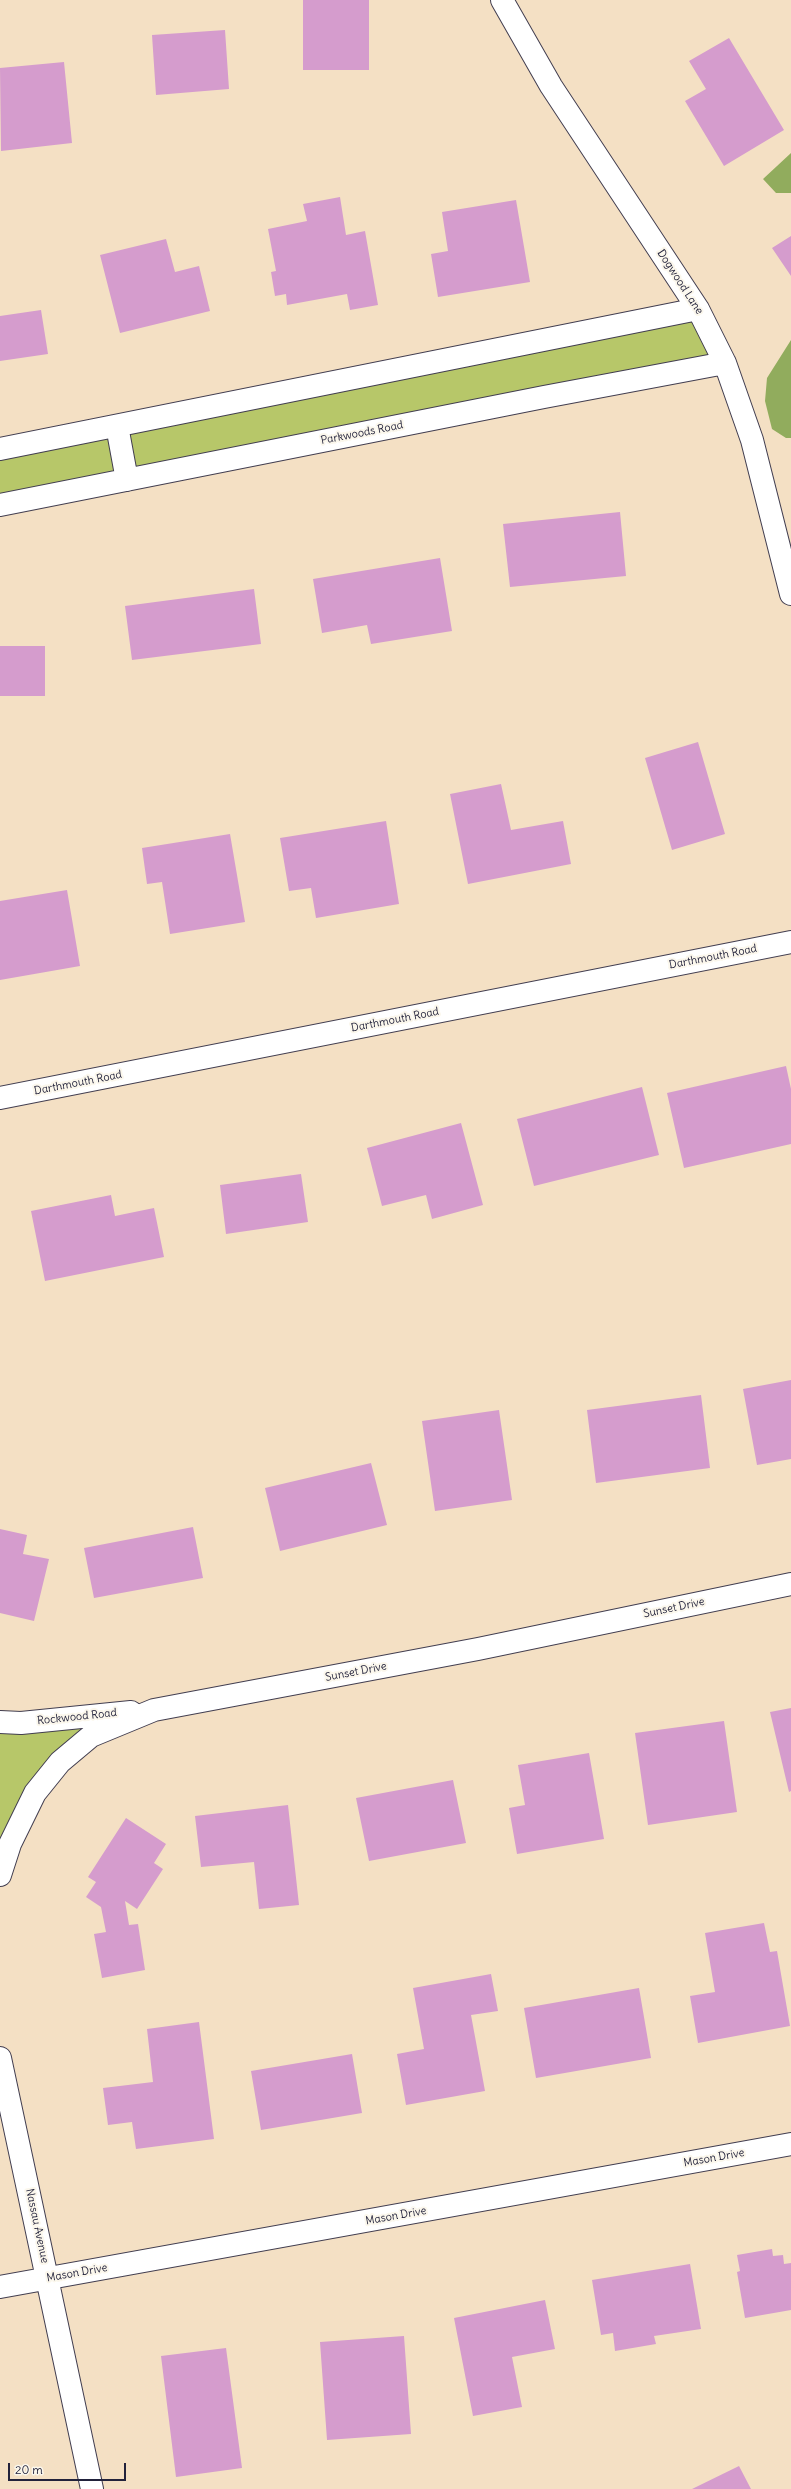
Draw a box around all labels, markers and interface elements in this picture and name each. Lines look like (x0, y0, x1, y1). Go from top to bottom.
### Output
street label: Dogwood Lane (654, 247, 706, 317)
street label: Parkwoods Road (320, 419, 404, 447)
street label: Darthmouth Road (668, 942, 758, 972)
street label: Darthmouth Road (350, 1005, 440, 1035)
street label: Darthmouth Road (33, 1068, 123, 1098)
street label: Sunset Drive (642, 1595, 706, 1621)
street label: Sunset Drive (324, 1660, 388, 1684)
street label: Rockwood Road (36, 1706, 118, 1728)
street label: Mason Drive (683, 2146, 745, 2170)
street label: Nassau Avenue (23, 2187, 51, 2265)
street label: Mason Drive (365, 2204, 427, 2228)
street label: Mason Drive (46, 2261, 108, 2285)
scale bar (10, 2455, 128, 2481)
text: 20 m (15, 2462, 43, 2477)

